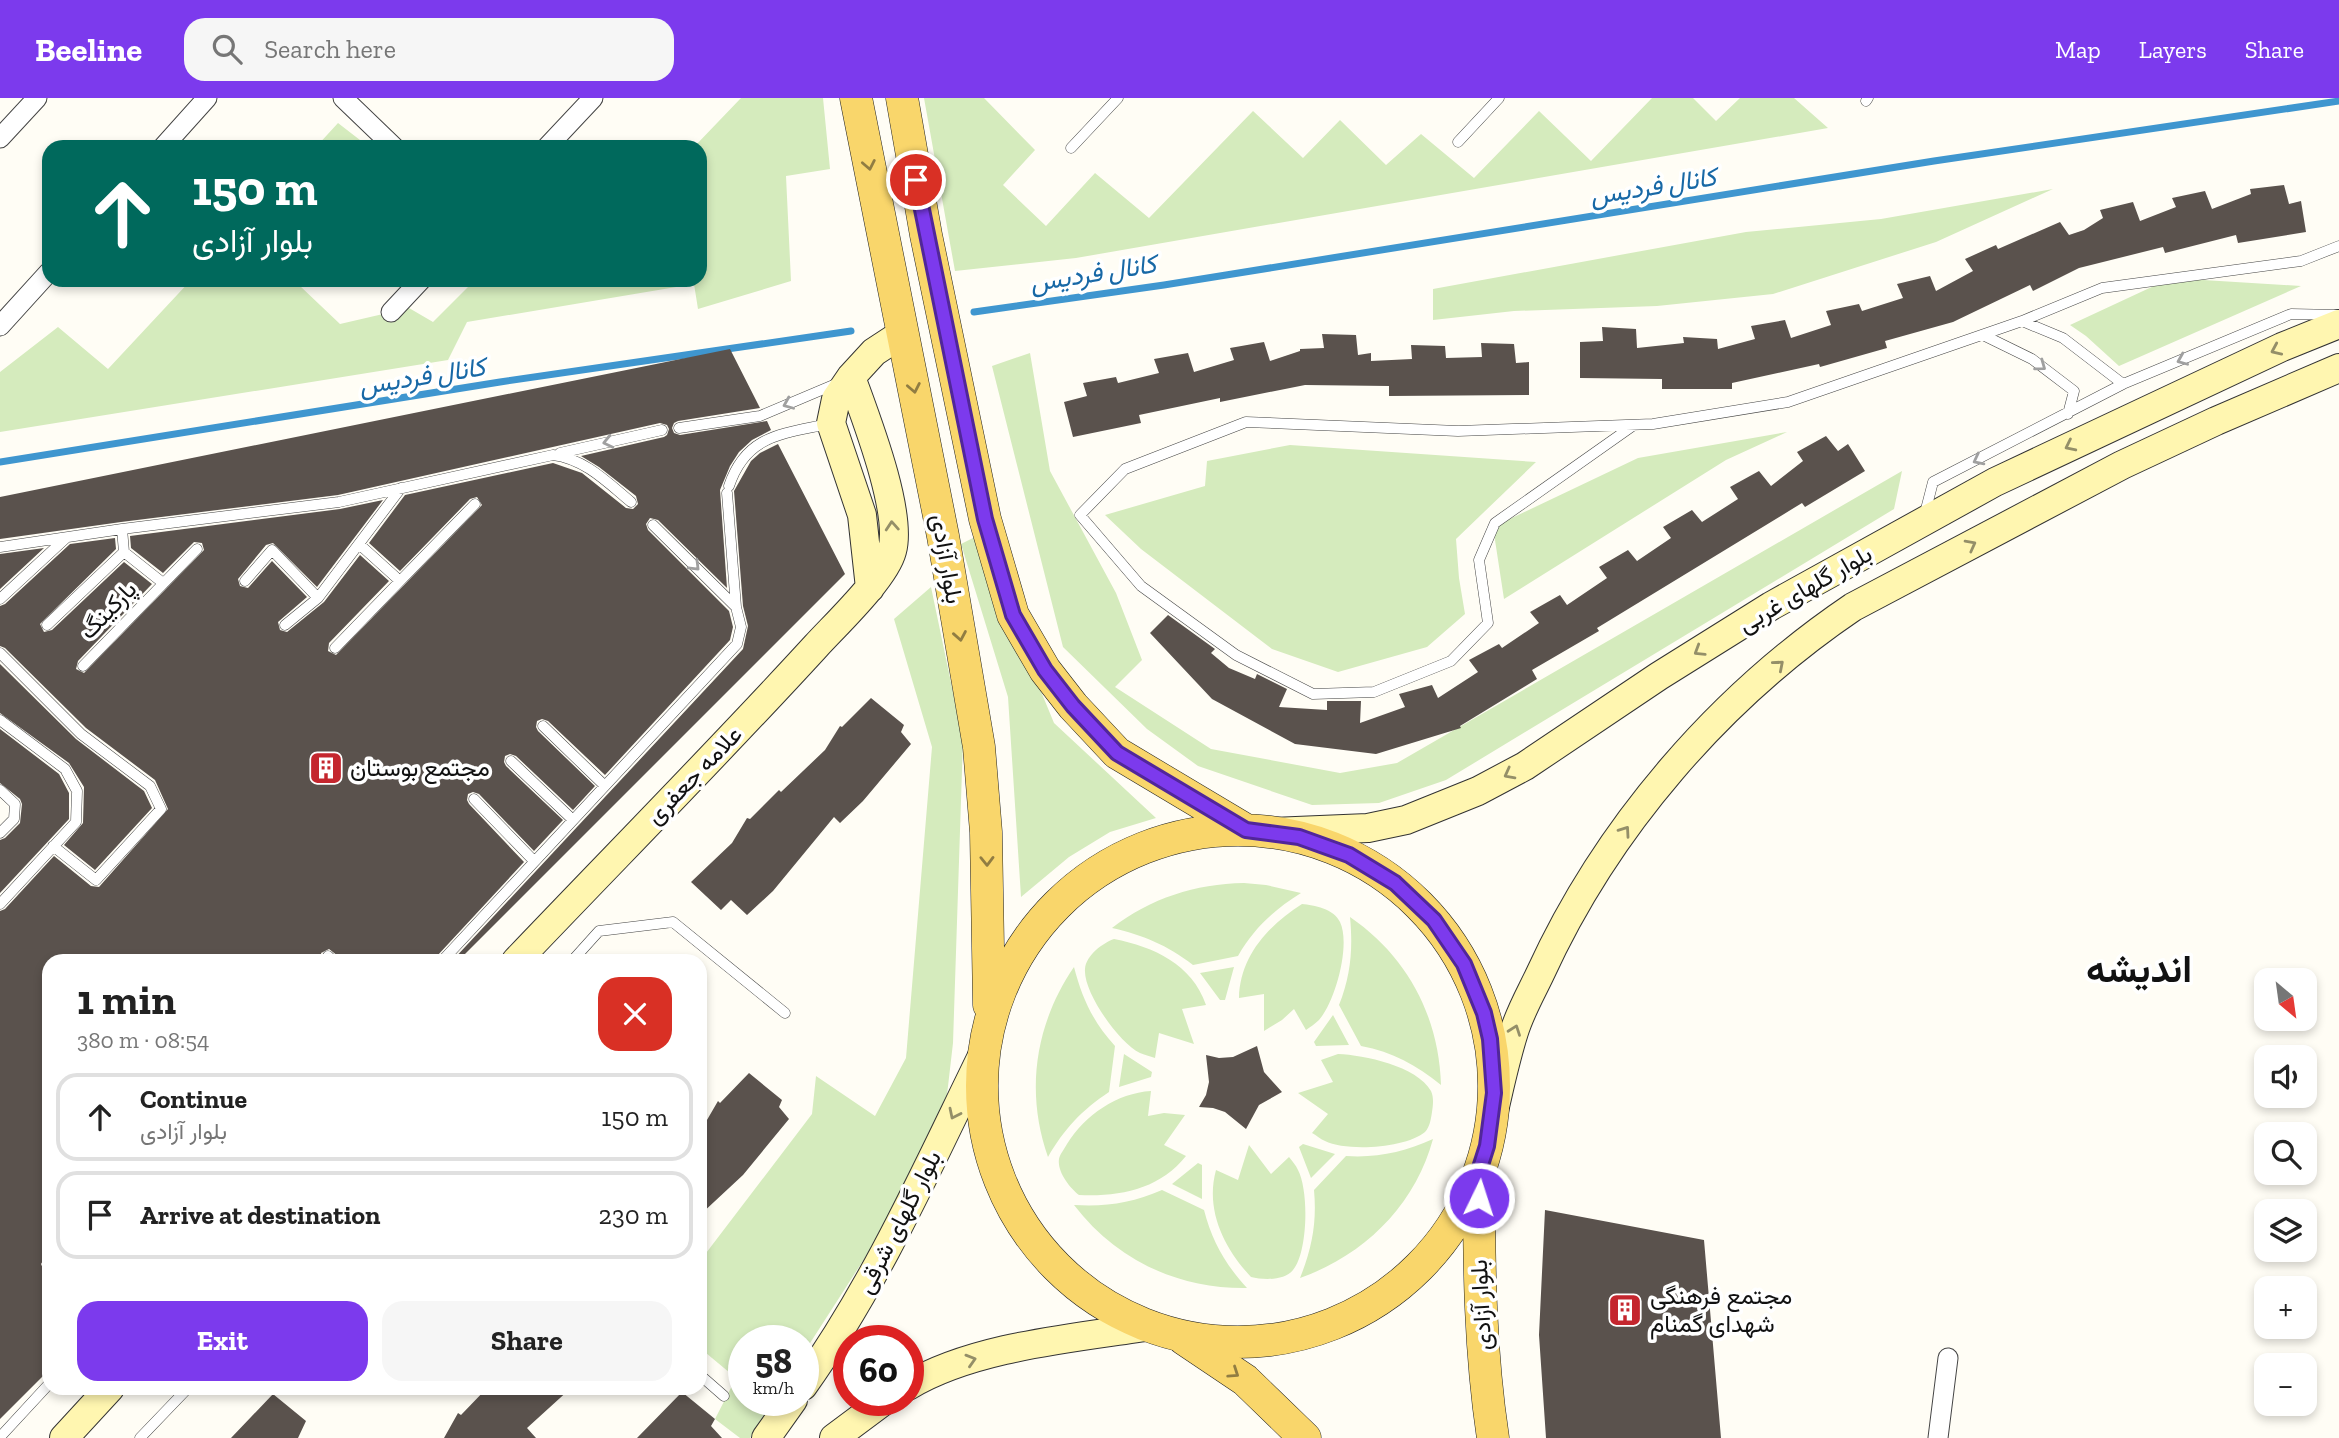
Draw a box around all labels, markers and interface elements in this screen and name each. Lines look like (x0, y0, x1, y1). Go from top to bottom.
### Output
search box (184, 18, 674, 81)
text: Beeline (35, 30, 142, 69)
icon: search (208, 30, 246, 68)
text: Search here (264, 33, 396, 65)
text: Map (2055, 35, 2101, 64)
text: Layers (2139, 35, 2207, 64)
text: Share (2245, 35, 2304, 64)
pin (886, 150, 946, 210)
text: 150 m (192, 159, 318, 218)
one-way arrow (861, 159, 876, 171)
water label: کانال فردیس (1588, 160, 1723, 212)
icon: arrive (897, 161, 935, 199)
icon: ahead (77, 168, 168, 259)
text: بلوار آزادی (192, 222, 313, 260)
water label: کانال فردیس (1028, 247, 1163, 299)
one-way arrow (2271, 342, 2283, 356)
water label: کانال فردیس (357, 350, 492, 402)
one-way arrow (2177, 351, 2189, 365)
one-way arrow (2033, 358, 2045, 370)
one-way arrow (905, 382, 920, 394)
one-way arrow (783, 396, 796, 410)
one-way arrow (602, 434, 614, 449)
one-way arrow (2065, 437, 2077, 451)
one-way arrow (1973, 451, 1985, 465)
street label: بلوار آزادی (924, 512, 970, 606)
one-way arrow (885, 520, 900, 531)
street label: بلوار گلهای غربی (1733, 539, 1877, 639)
one-way arrow (1964, 540, 1976, 553)
one-way arrow (686, 558, 699, 571)
street label: پارکینگ (73, 574, 144, 646)
one-way arrow (952, 630, 967, 642)
one-way arrow (1694, 642, 1707, 655)
one-way arrow (1771, 661, 1784, 673)
street label: علامه جعفری (640, 719, 748, 831)
building icon: مجتمع بوستان (307, 749, 345, 787)
place label: مجتمع بوستان (350, 753, 490, 785)
one-way arrow (1503, 766, 1516, 780)
one-way arrow (1617, 826, 1629, 839)
one-way arrow (979, 856, 994, 867)
district label: اندیشه (2086, 946, 2192, 992)
north arrow (2254, 968, 2317, 1031)
map controls (2254, 968, 2317, 1416)
text: 1 min (77, 974, 176, 1025)
button: close (598, 977, 672, 1051)
one-way arrow (1507, 1024, 1521, 1036)
text: 380 m · 08:54 (77, 1026, 209, 1054)
button: sound (2254, 1045, 2317, 1108)
text: Continue (140, 1083, 247, 1115)
icon: ahead (81, 1098, 119, 1136)
text: 150 m (601, 1101, 668, 1133)
one-way arrow (948, 1107, 962, 1119)
text: بلوار آزادی (140, 1117, 227, 1145)
button: search (2254, 1122, 2317, 1185)
street label: بلوار گلهای شرقی (850, 1145, 948, 1299)
position arrow (1442, 1161, 1516, 1235)
icon: arrive (81, 1196, 119, 1234)
text: Arrive at destination (140, 1199, 380, 1231)
text: 230 m (599, 1199, 668, 1231)
button: layers (2254, 1199, 2317, 1262)
street label: بلوار آزادی (1464, 1259, 1498, 1351)
button: + (2254, 1276, 2317, 1339)
place label: مجتمع فرهنگی شهدای گمنام (1650, 1281, 1792, 1340)
building icon: مجتمع فرهنگی شهدای گمنام (1606, 1291, 1644, 1329)
button: Exit (77, 1301, 368, 1381)
button: Share (382, 1301, 672, 1381)
speed limit sign: 60 (833, 1325, 924, 1416)
text: 58 (755, 1340, 792, 1382)
button: − (2254, 1353, 2317, 1416)
one-way arrow (965, 1354, 977, 1369)
one-way arrow (1226, 1364, 1239, 1377)
text: km/h (753, 1377, 794, 1399)

